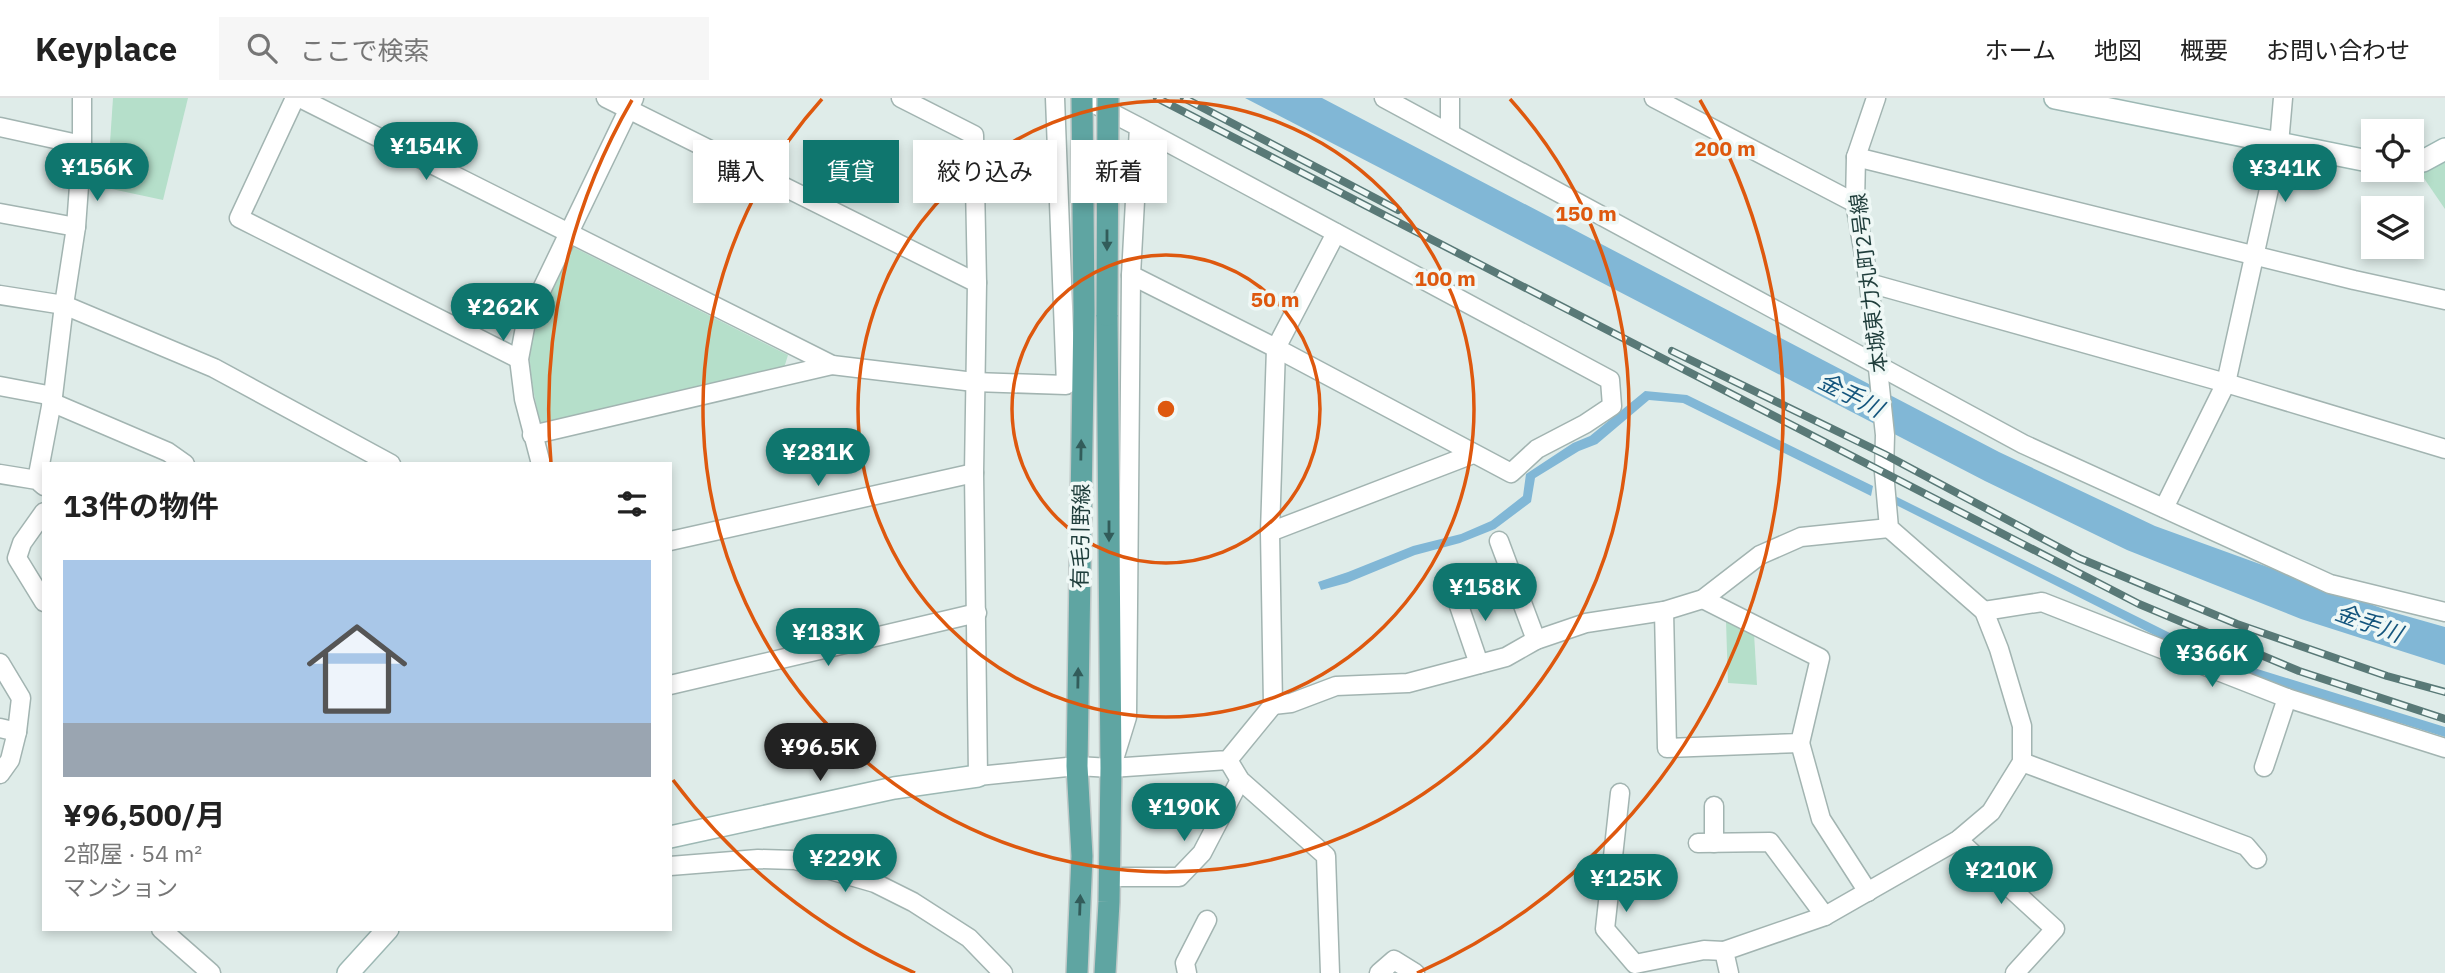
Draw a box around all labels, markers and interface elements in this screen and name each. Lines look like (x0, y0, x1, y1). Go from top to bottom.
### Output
search box (219, 17, 709, 80)
text: Keyplace (35, 27, 177, 70)
icon: search (243, 29, 281, 67)
text: ここで検索 (299, 33, 429, 67)
text: ホーム (1985, 34, 2056, 66)
text: 地図 (2094, 34, 2142, 66)
text: 概要 (2180, 34, 2228, 66)
text: お問い合わせ (2266, 34, 2410, 66)
map controls (2361, 119, 2424, 259)
button: locate (2361, 119, 2424, 182)
pin: ¥154K (377, 122, 475, 182)
text: ¥154K (390, 130, 462, 160)
text: 200 m (1694, 134, 1756, 162)
chip: 購入 (693, 140, 789, 203)
chip: 賃貸 (803, 140, 899, 203)
chip: 絞り込み (913, 140, 1057, 203)
chip: 新着 (1071, 140, 1167, 203)
pin: ¥156K (48, 144, 146, 203)
pin: ¥341K (2236, 144, 2334, 204)
text: ¥156K (61, 151, 133, 181)
text: ¥341K (2249, 152, 2321, 182)
street label: 本城東力丸町2号線 (1843, 192, 1893, 374)
button: layers (2361, 196, 2424, 259)
text: 150 m (1555, 199, 1617, 227)
one-way arrow (1101, 229, 1113, 251)
text: 100 m (1414, 264, 1476, 292)
pin: ¥262K (454, 284, 552, 343)
text: 50 m (1251, 285, 1299, 313)
text: ¥262K (467, 291, 539, 321)
water label: 金手川 (1813, 365, 1891, 424)
centre of rings (1154, 397, 1178, 421)
pin: ¥281K (769, 428, 867, 488)
text: ¥281K (782, 436, 854, 466)
one-way arrow (1076, 439, 1087, 461)
street label: 有毛引野線 (1065, 483, 1095, 589)
icon: filters (613, 485, 651, 523)
text: 13件の物件 (63, 486, 219, 525)
one-way arrow (1103, 520, 1115, 542)
pin: ¥158K (1436, 564, 1534, 623)
text: ¥158K (1449, 571, 1521, 601)
water label: 金手川 (2331, 596, 2409, 649)
icon: home (294, 606, 420, 732)
pin: ¥183K (779, 608, 877, 668)
text: ¥183K (792, 616, 864, 646)
pin: ¥366K (2163, 630, 2261, 689)
text: ¥366K (2176, 637, 2248, 667)
one-way arrow (1073, 666, 1084, 688)
pin: ¥96.5K (763, 724, 877, 783)
text: ¥96.5K (780, 731, 860, 761)
pin: ¥190K (1135, 784, 1233, 843)
text: ¥190K (1148, 791, 1220, 821)
text: ¥96,500/月 (63, 795, 226, 834)
pin: ¥229K (796, 834, 894, 894)
text: 2部屋 · 54 m² (63, 838, 202, 868)
text: ¥229K (809, 842, 881, 872)
pin: ¥210K (1952, 846, 2050, 906)
pin: ¥125K (1577, 854, 1675, 914)
text: ¥210K (1965, 854, 2037, 884)
text: ¥125K (1590, 862, 1662, 892)
text: マンション (63, 872, 178, 902)
one-way arrow (1075, 894, 1086, 916)

